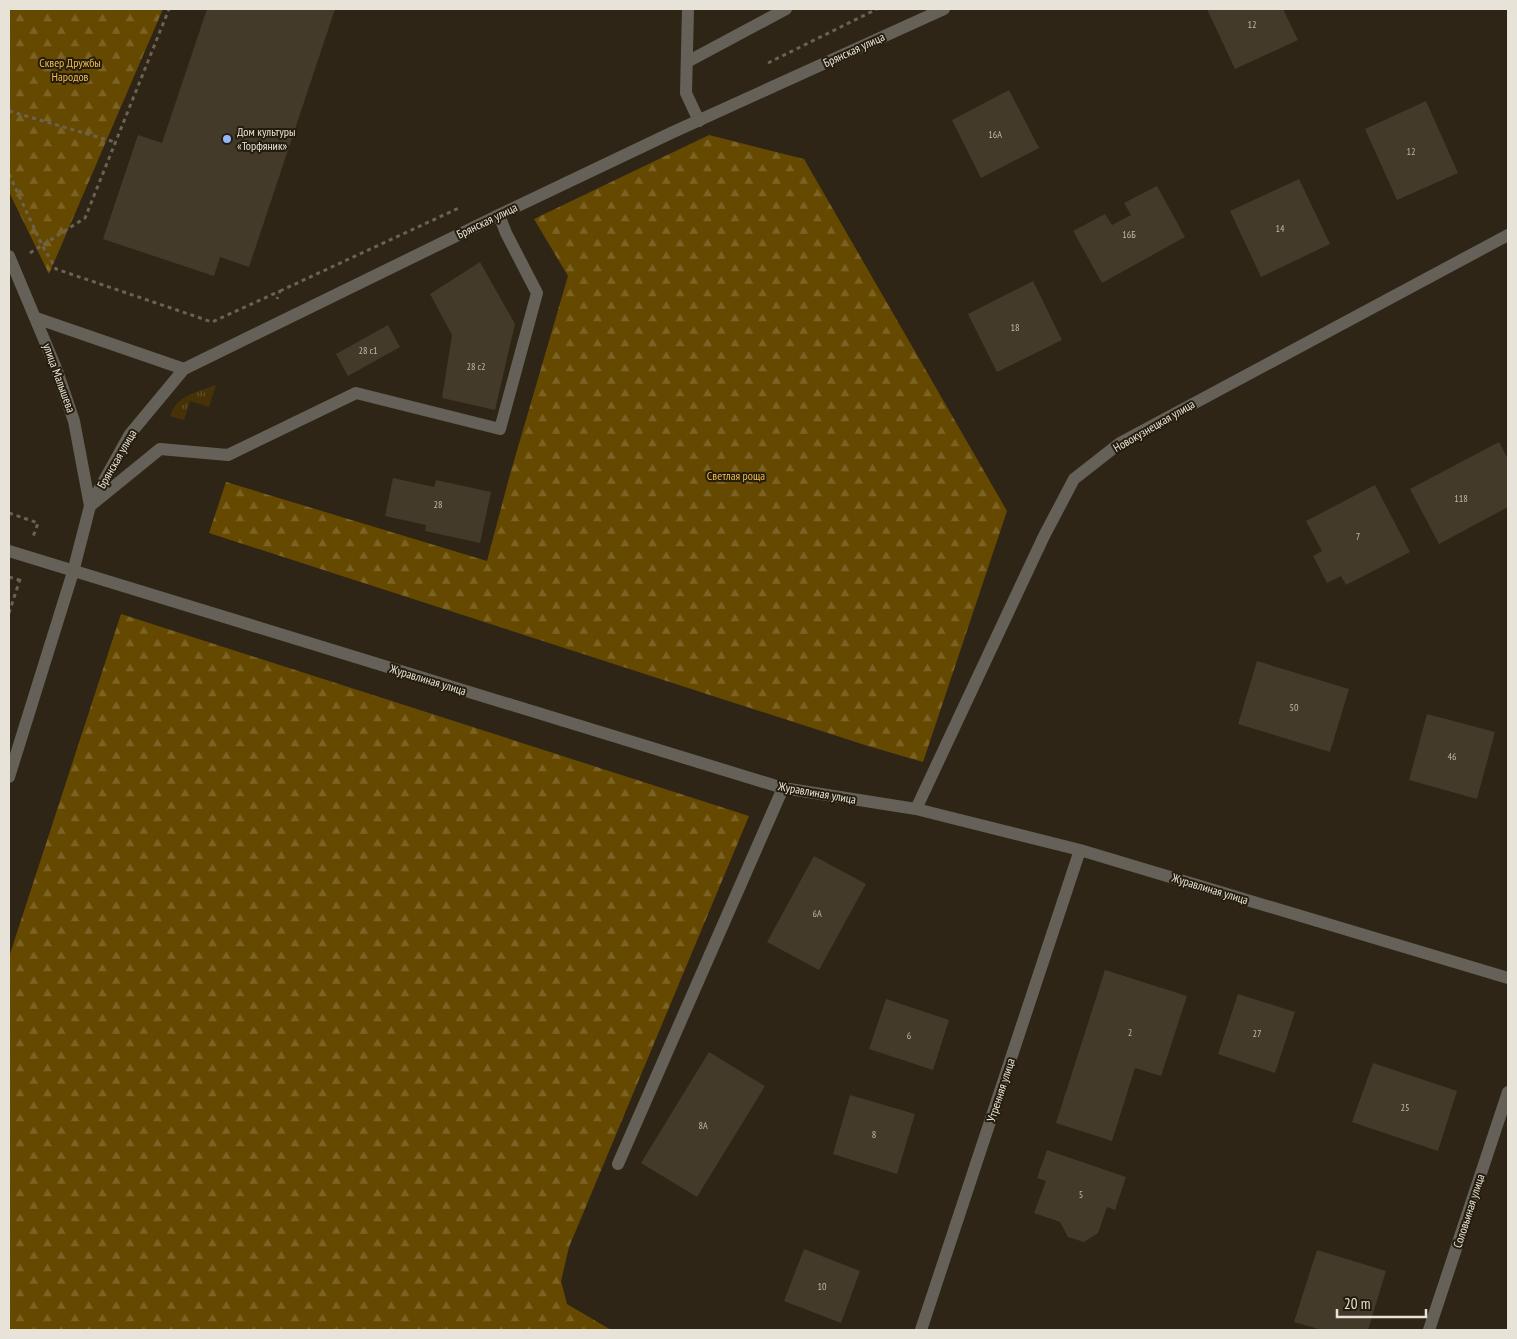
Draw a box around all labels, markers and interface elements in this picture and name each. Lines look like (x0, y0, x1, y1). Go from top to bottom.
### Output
house number: 12 (1248, 18, 1257, 31)
street label: Брянская улица (821, 29, 887, 70)
park label: Сквер Дружбы Народов (39, 55, 101, 84)
place label: Дом культуры «Торфяник» (237, 124, 295, 153)
house number: 16А (988, 128, 1002, 141)
marker: Дом культуры «Торфяник» (221, 133, 233, 145)
house number: 12 (1407, 145, 1416, 158)
street label: Брянская улица (454, 199, 520, 242)
house number: 14 (1276, 222, 1285, 235)
house number: 16Б (1122, 228, 1136, 241)
house number: 18 (1011, 321, 1020, 334)
street label: улица Малышева (40, 341, 79, 415)
house number: 28 с1 (358, 344, 378, 357)
house number: 28 с2 (466, 360, 486, 373)
street label: Новокузнецкая улица (1110, 396, 1197, 455)
street label: Брянская улица (94, 426, 140, 491)
park label: Светлая роща (707, 468, 765, 483)
house number: 118 (1454, 492, 1468, 505)
house number: 28 (434, 498, 443, 511)
house number: 7 (1356, 530, 1360, 543)
street label: Журавлиная улица (387, 661, 468, 698)
house number: 50 (1290, 701, 1299, 714)
house number: 46 (1448, 750, 1457, 763)
street label: Журавлиная улица (776, 778, 858, 807)
street label: Журавлиная улица (1169, 870, 1250, 907)
house number: 6А (812, 907, 822, 920)
house number: 2 (1128, 1026, 1132, 1039)
house number: 27 (1253, 1027, 1262, 1040)
house number: 6 (907, 1029, 912, 1042)
street label: Утренняя улица (983, 1056, 1018, 1124)
house number: 25 (1401, 1101, 1410, 1114)
house number: 8А (698, 1119, 708, 1132)
house number: 8 (872, 1128, 876, 1141)
street label: Соловьиная улица (1450, 1172, 1488, 1250)
house number: 5 (1079, 1188, 1083, 1201)
house number: 10 (818, 1280, 827, 1293)
scale bar (1337, 1286, 1426, 1318)
text: 20 m (1344, 1294, 1370, 1313)

